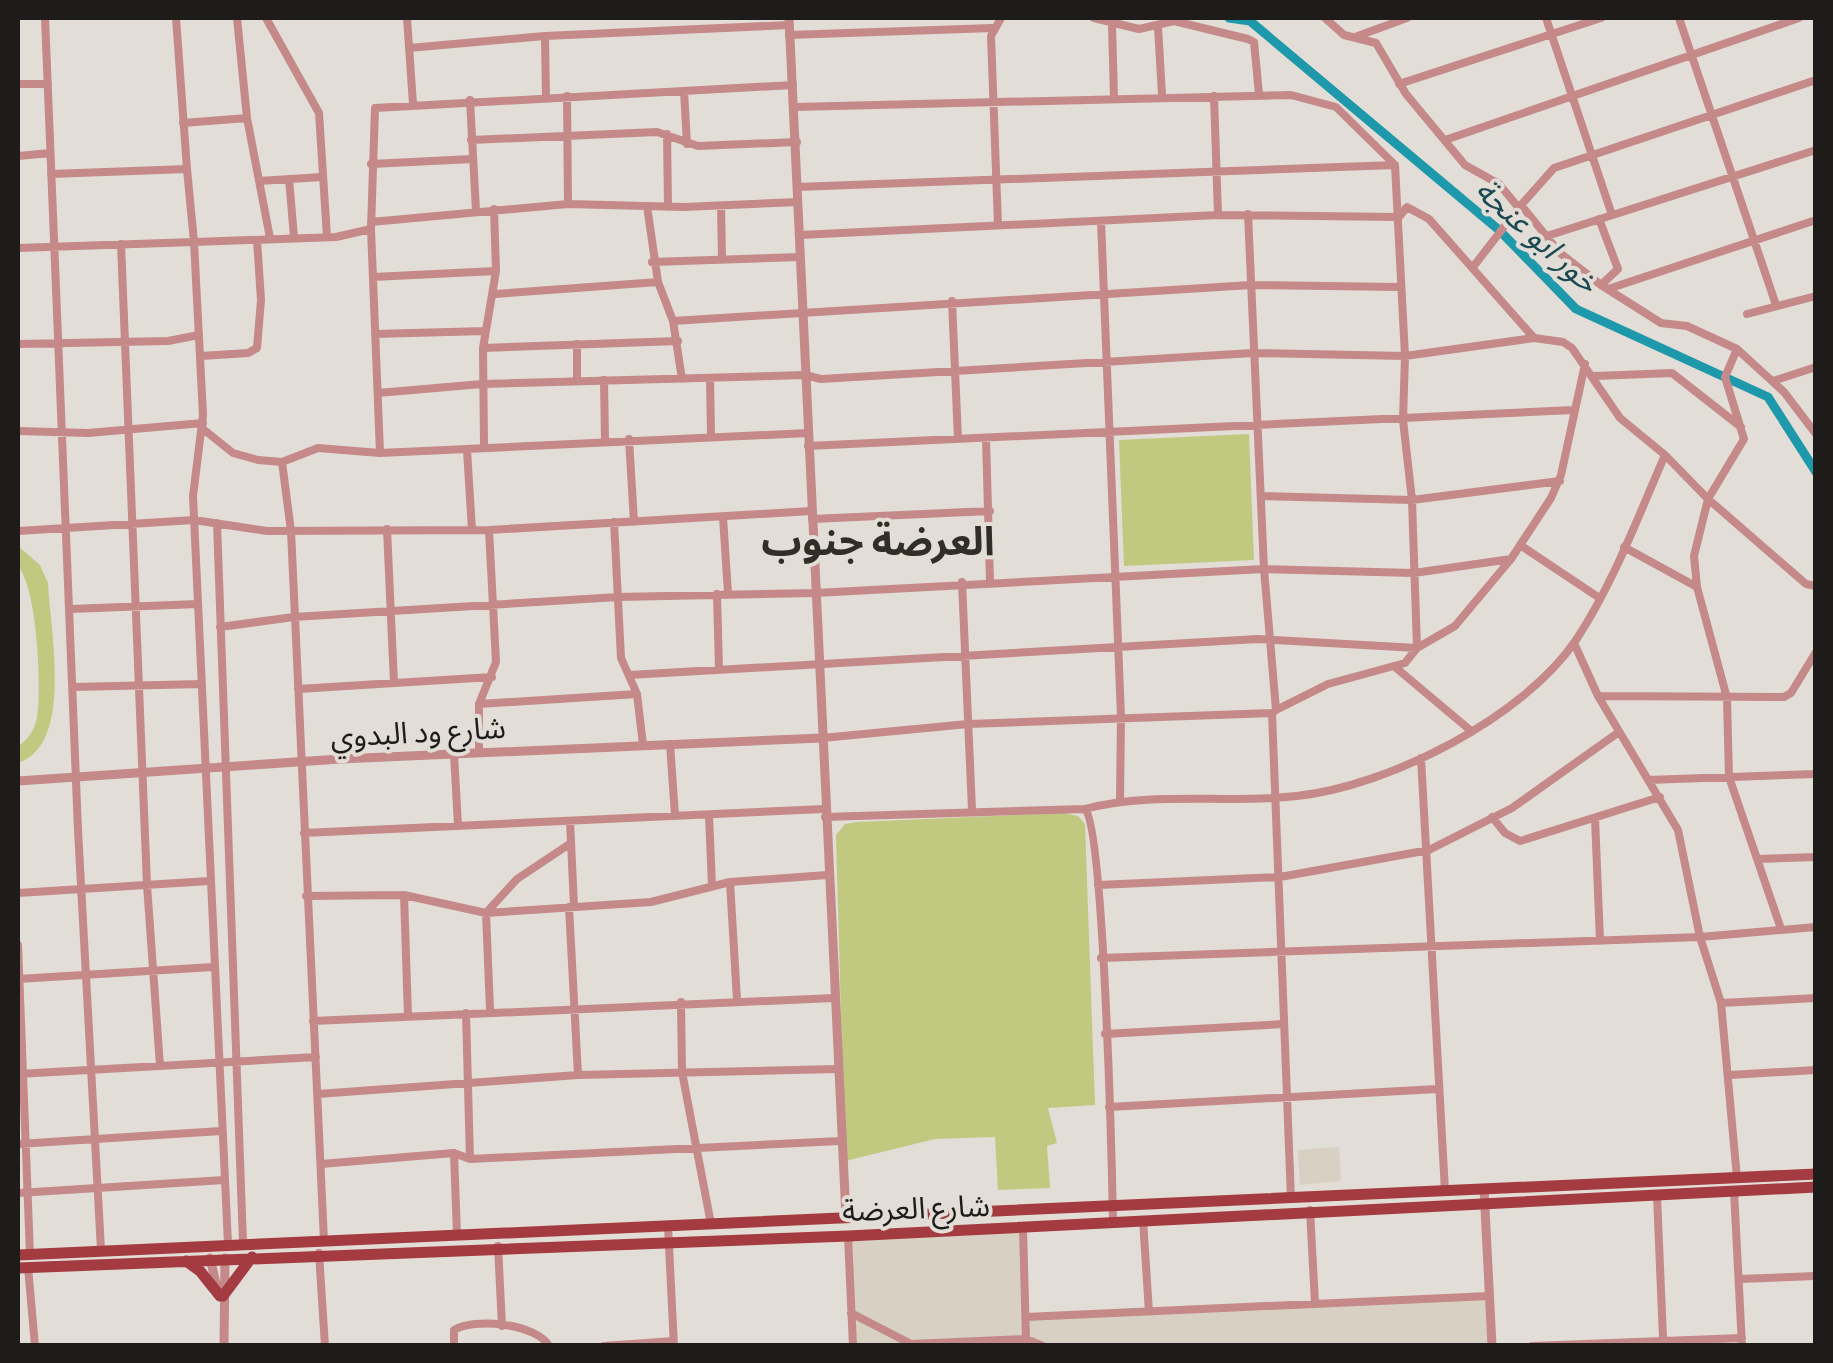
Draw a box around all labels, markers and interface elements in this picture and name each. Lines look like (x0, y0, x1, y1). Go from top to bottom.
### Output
water label: خور ابو عنجة (1466, 168, 1610, 303)
district label: العرضة جنوب (761, 512, 995, 567)
street label: شارع ود البدوي (329, 706, 507, 760)
street label: شارع العرضة (841, 1184, 991, 1233)

